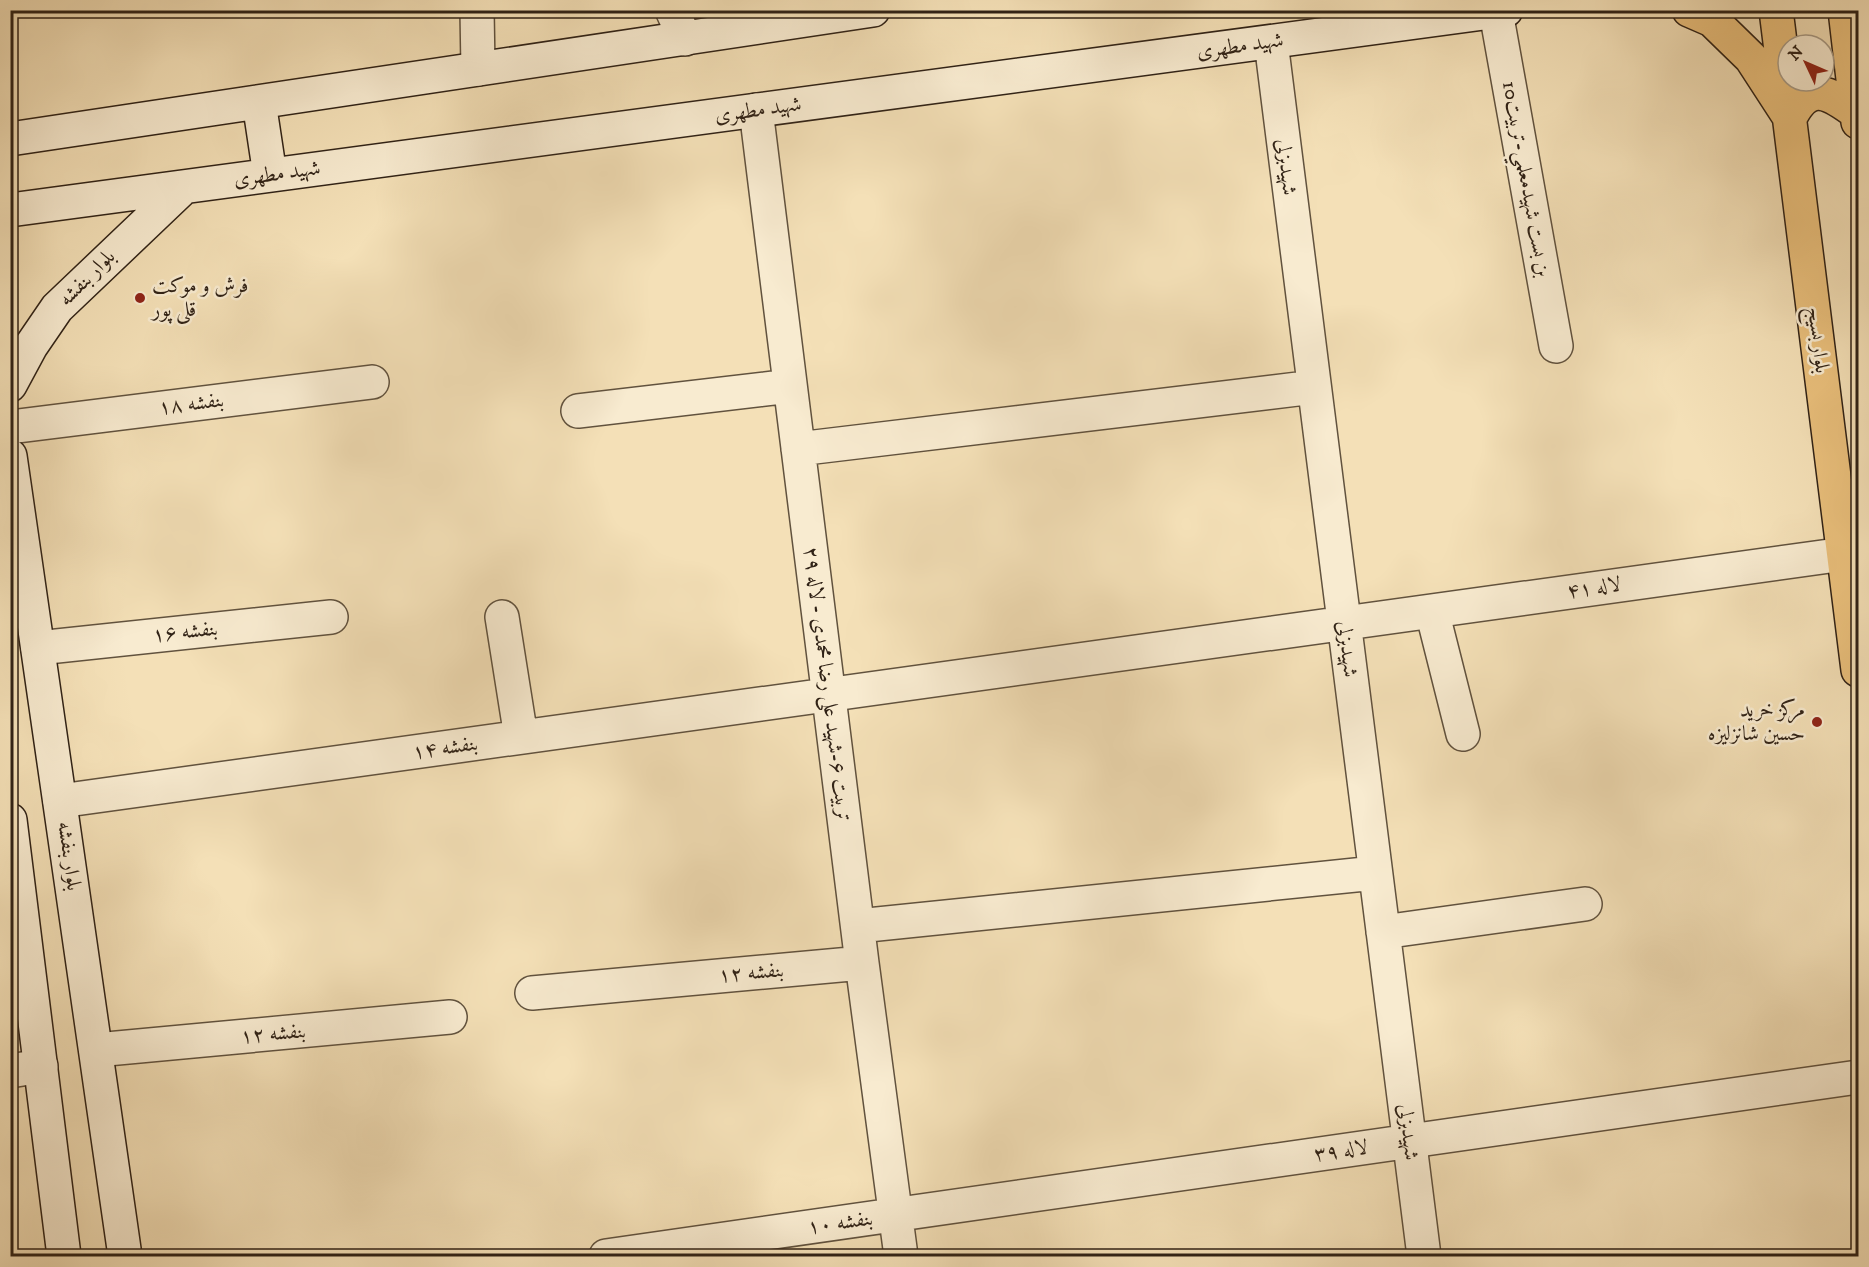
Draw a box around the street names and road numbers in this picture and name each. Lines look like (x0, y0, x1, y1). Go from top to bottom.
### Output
street label: شهید مطهری (1195, 27, 1285, 65)
street label: بن بست شهيدمعلمي-تربيت10 (1490, 79, 1556, 280)
street label: شهید مطهری (713, 91, 803, 129)
street label: شهیدبزلی (1270, 137, 1302, 197)
street label: شهید مطهری (232, 155, 322, 193)
street label: بلوار بنفشه (53, 244, 121, 312)
street label: بلوار بسیج (1796, 305, 1835, 375)
street label: بنفشه ۱۸ (157, 387, 225, 421)
street label: تربیت ۶-شهید علی رضا محمدی - لاله ۲۹ (795, 545, 857, 823)
street label: لاله ۴۱ (1565, 571, 1623, 605)
street label: بنفشه ۱۶ (151, 616, 219, 648)
street label: شهیدبزلی (1331, 619, 1363, 679)
street label: بنفشه ۱۴ (411, 731, 479, 765)
street label: بلوار بنفشه (51, 820, 87, 892)
street label: بنفشه ۱۲ (717, 957, 785, 989)
street label: بنفشه ۱۲ (239, 1018, 307, 1050)
street label: شهیدبزلی (1392, 1102, 1424, 1162)
street label: لاله ۳۹ (1312, 1134, 1370, 1168)
street label: بنفشه ۱۰ (806, 1206, 874, 1240)

